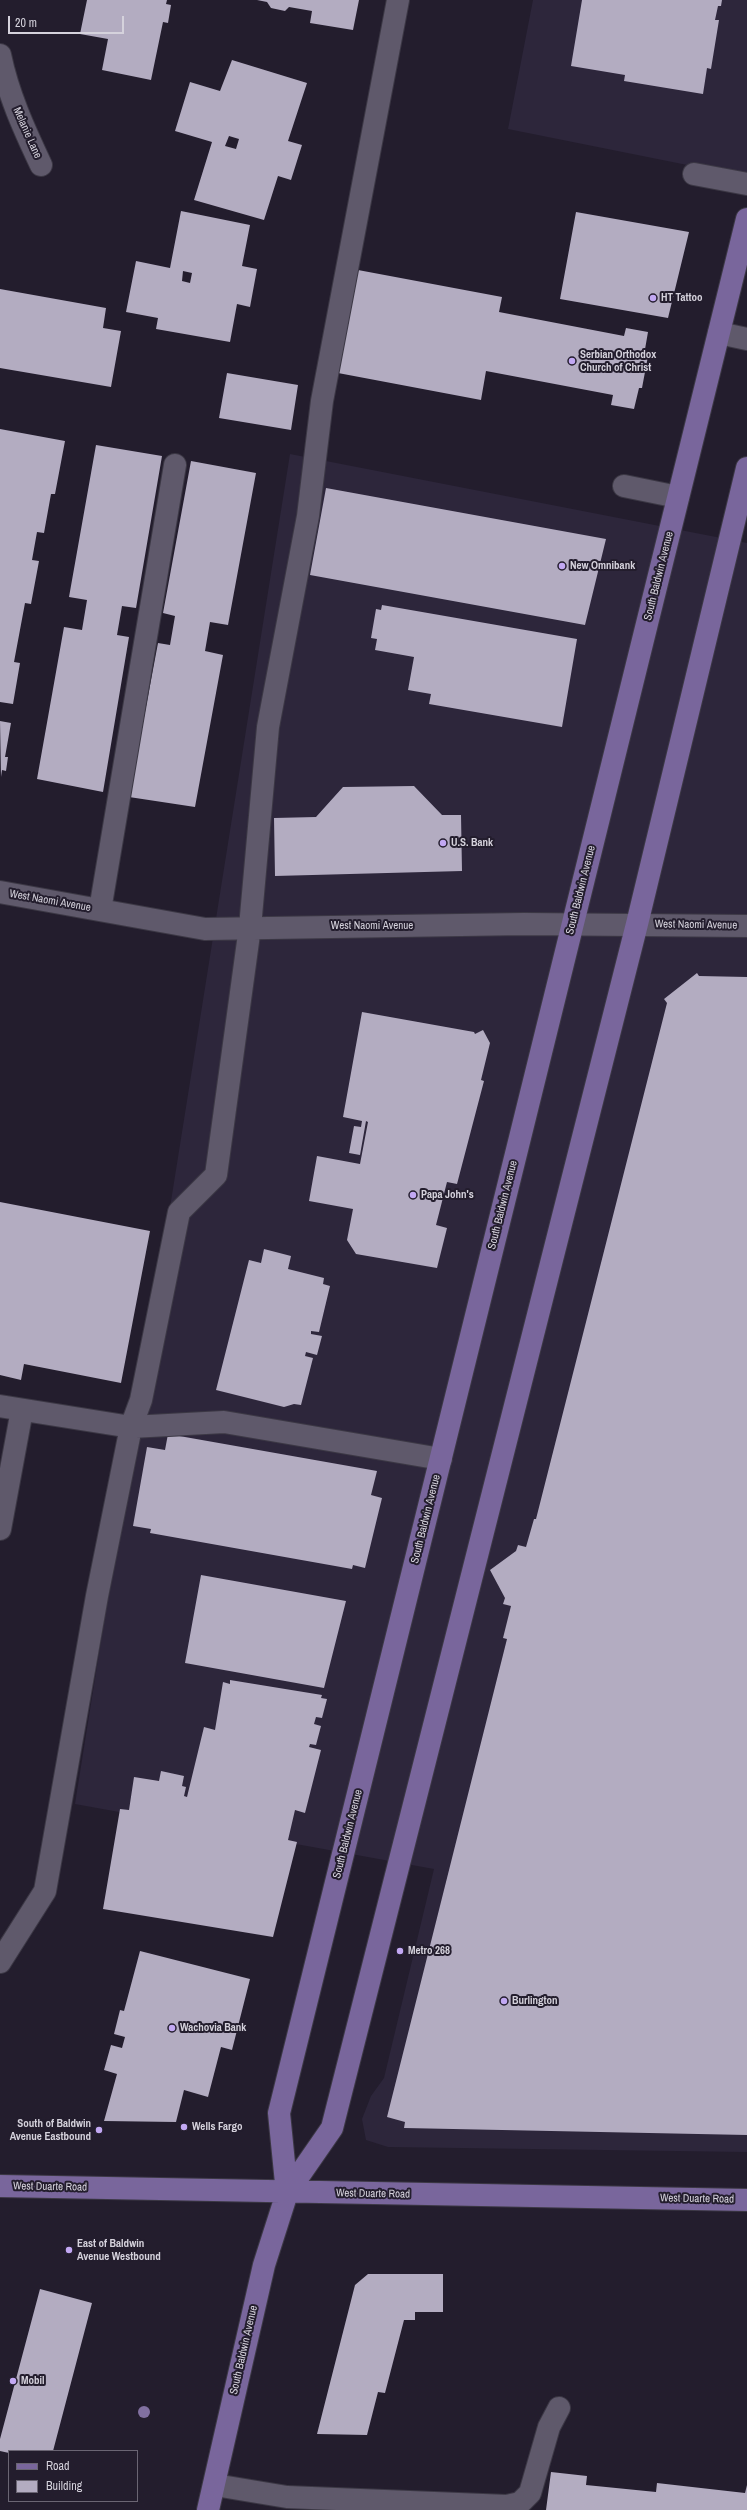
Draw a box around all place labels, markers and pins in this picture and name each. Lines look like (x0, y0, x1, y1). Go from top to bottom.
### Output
place label: HT Tattoo (661, 291, 702, 305)
marker: HT Tattoo (648, 293, 658, 303)
place label: Serbian Orthodox Church of Christ (580, 348, 656, 374)
marker: Serbian Orthodox Church of Christ (567, 356, 577, 366)
place label: New Omnibank (570, 559, 635, 573)
marker: New Omnibank (557, 561, 567, 571)
place label: U.S. Bank (451, 836, 493, 850)
marker: U.S. Bank (438, 838, 448, 848)
place label: Papa John's (421, 1188, 474, 1202)
marker: Papa John's (408, 1190, 418, 1200)
place label: Metro 268 (408, 1944, 450, 1958)
marker: Metro 268 (395, 1946, 405, 1956)
place label: Burlington (512, 1994, 558, 2008)
marker: Burlington (499, 1996, 509, 2006)
place label: Wachovia Bank (180, 2021, 246, 2035)
marker: Wachovia Bank (167, 2023, 177, 2033)
place label: South of Baldwin Avenue Eastbound (10, 2117, 91, 2143)
place label: Wells Fargo (192, 2120, 243, 2134)
marker: Wells Fargo (179, 2122, 189, 2132)
marker: South of Baldwin Avenue Eastbound (94, 2125, 104, 2135)
place label: East of Baldwin Avenue Westbound (77, 2237, 161, 2263)
marker: East of Baldwin Avenue Westbound (64, 2245, 74, 2255)
place label: Mobil (21, 2374, 45, 2388)
marker: Mobil (8, 2376, 18, 2386)

